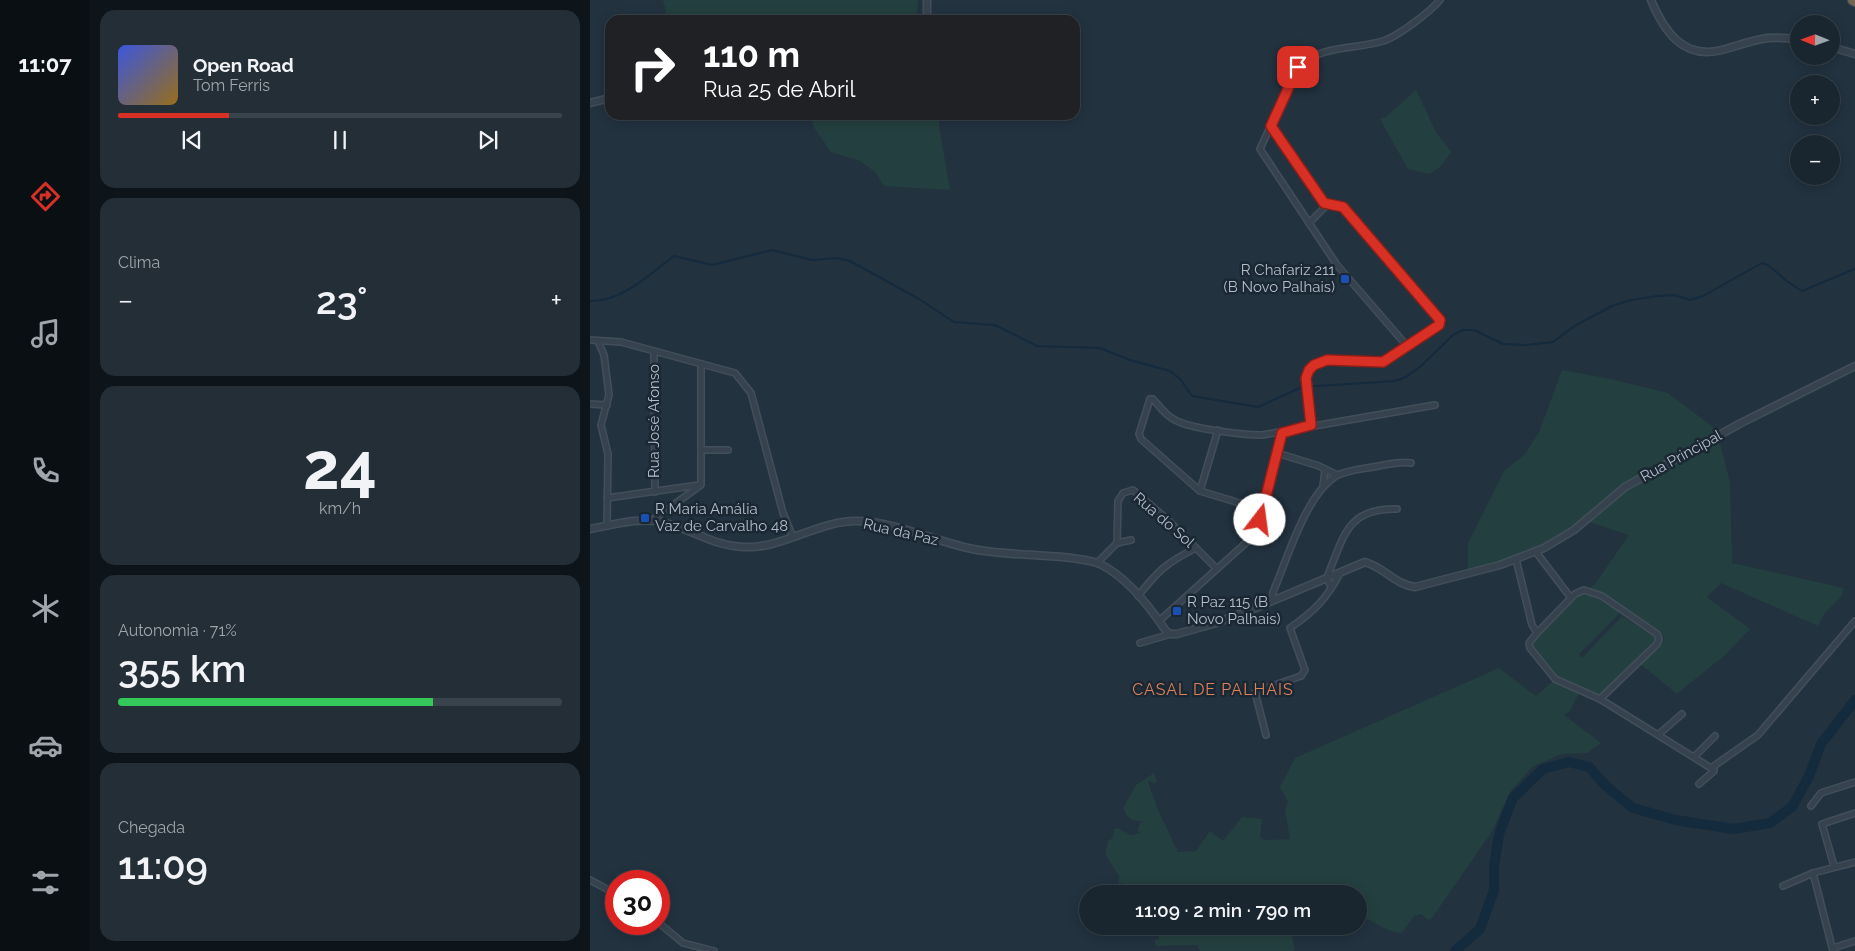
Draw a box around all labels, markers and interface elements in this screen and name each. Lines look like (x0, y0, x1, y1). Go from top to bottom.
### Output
north arrow (1790, 15, 1840, 65)
map controls (1790, 15, 1840, 185)
text: 110 m (703, 34, 800, 75)
icon: right (620, 35, 685, 100)
pin (1277, 46, 1319, 88)
text: 11:07 (18, 51, 72, 77)
icon: arrive (1284, 53, 1312, 81)
text: Open Road (193, 54, 294, 76)
button: + (1790, 75, 1840, 125)
text: Tom Ferris (193, 76, 270, 95)
text: Rua 25 de Abril (703, 76, 855, 102)
icon: previous (178, 126, 206, 154)
icon: pause (326, 126, 354, 154)
icon: next (474, 126, 502, 154)
button: − (1790, 135, 1840, 185)
icon: directions (28, 179, 63, 214)
text: Clima (118, 253, 160, 272)
place label: R Chafariz 211 (B Novo Palhais) (1224, 261, 1336, 296)
marker: R Chafariz 211 (B Novo Palhais) (1339, 273, 1351, 285)
text: 23° (316, 278, 368, 323)
text: − (118, 284, 133, 317)
text: + (550, 284, 562, 317)
icon: music (28, 316, 63, 351)
street label: Rua José Afonso (645, 364, 663, 478)
street label: Rua Principal (1637, 426, 1726, 486)
text: 24 (303, 428, 377, 504)
icon: phone (28, 453, 63, 488)
street label: Rua do Sol (1130, 489, 1199, 552)
position arrow (1233, 493, 1285, 545)
text: km/h (319, 499, 361, 518)
place label: R Maria Amália Vaz de Carvalho 48 (655, 500, 788, 535)
marker: R Maria Amália Vaz de Carvalho 48 (639, 512, 651, 524)
street label: Rua da Paz (862, 515, 940, 549)
icon: climate (28, 591, 63, 626)
place label: R Paz 115 (B Novo Palhais) (1187, 593, 1281, 628)
marker: R Paz 115 (B Novo Palhais) (1171, 605, 1183, 617)
text: Autonomia · 71% (118, 621, 237, 640)
text: 355 km (118, 646, 246, 691)
district label: CASAL DE PALHAIS (1132, 680, 1294, 699)
icon: car (28, 728, 63, 763)
text: Chegada (118, 818, 185, 837)
text: 11:09 (118, 843, 208, 888)
icon: filters (28, 865, 63, 900)
speed limit sign: 30 (605, 870, 670, 935)
text: 11:09 · 2 min · 790 m (1135, 899, 1311, 921)

